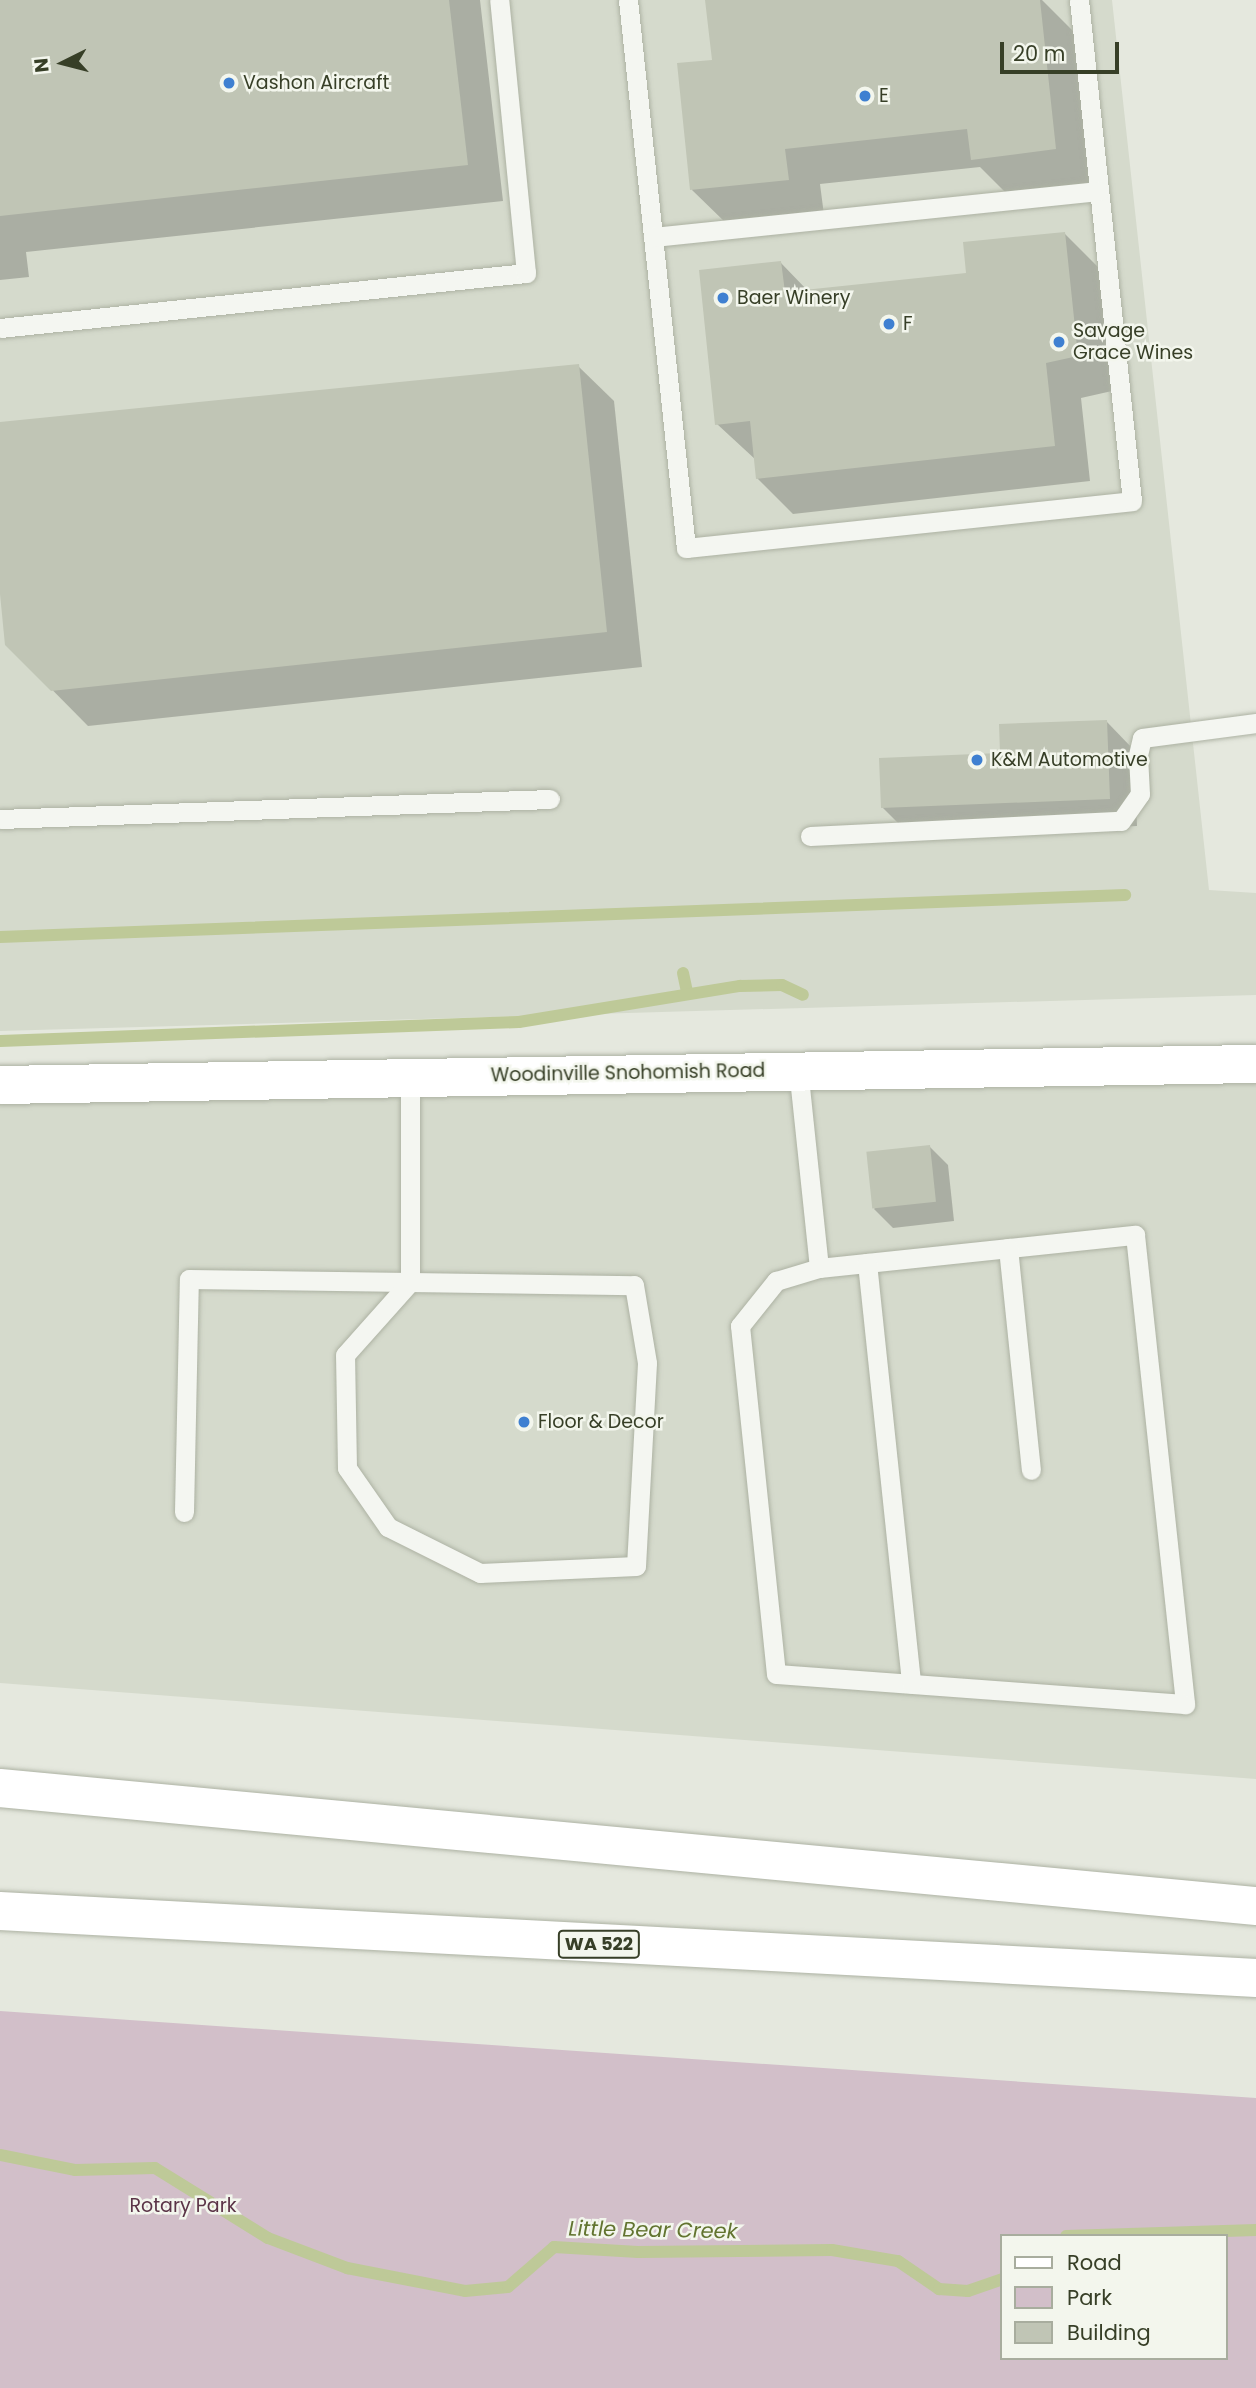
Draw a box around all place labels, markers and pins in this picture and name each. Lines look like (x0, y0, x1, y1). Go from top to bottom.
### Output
place label: Vashon Aircraft (243, 72, 389, 94)
marker: Vashon Aircraft (221, 75, 237, 91)
place label: E (879, 85, 889, 107)
marker: E (857, 88, 873, 104)
place label: Baer Winery (737, 287, 850, 309)
marker: Baer Winery (715, 290, 731, 306)
place label: F (903, 313, 913, 335)
marker: F (881, 316, 897, 332)
place label: Savage Grace Wines (1073, 320, 1193, 364)
marker: Savage Grace Wines (1051, 334, 1067, 350)
place label: K&M Automotive (991, 749, 1148, 771)
marker: K&M Automotive (969, 752, 985, 768)
place label: Floor & Decor (538, 1411, 664, 1433)
marker: Floor & Decor (516, 1414, 532, 1430)

